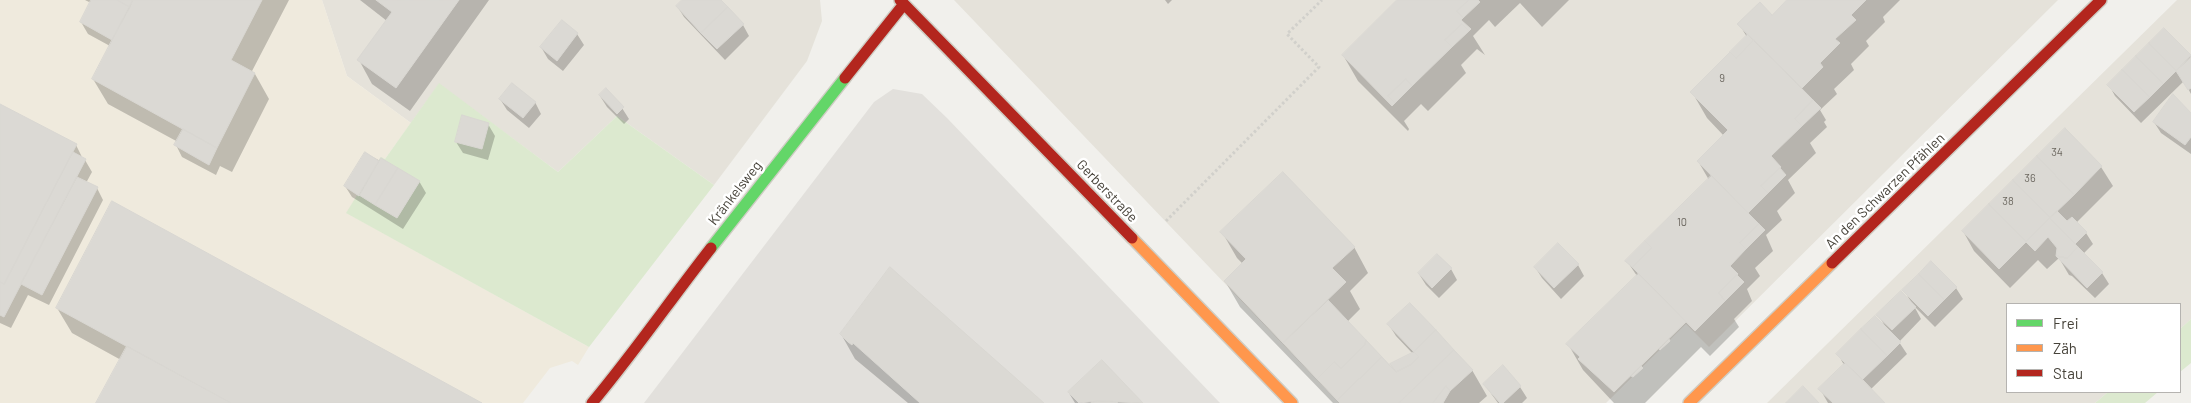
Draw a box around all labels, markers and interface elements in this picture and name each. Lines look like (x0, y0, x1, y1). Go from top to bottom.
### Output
house number: 9 (1719, 71, 1725, 85)
street label: An den Schwarzen Pfählen (1822, 130, 1948, 252)
house number: 34 (2051, 145, 2063, 159)
street label: Gerberstraße (1073, 156, 1141, 226)
street label: Kränkelsweg (705, 158, 765, 228)
house number: 36 (2024, 171, 2036, 185)
house number: 38 (2002, 194, 2014, 208)
house number: 10 (1677, 215, 1687, 229)
legend (2006, 303, 2181, 393)
text: Frei (2053, 314, 2079, 332)
text: Zäh (2053, 339, 2077, 357)
text: Stau (2053, 364, 2083, 382)

